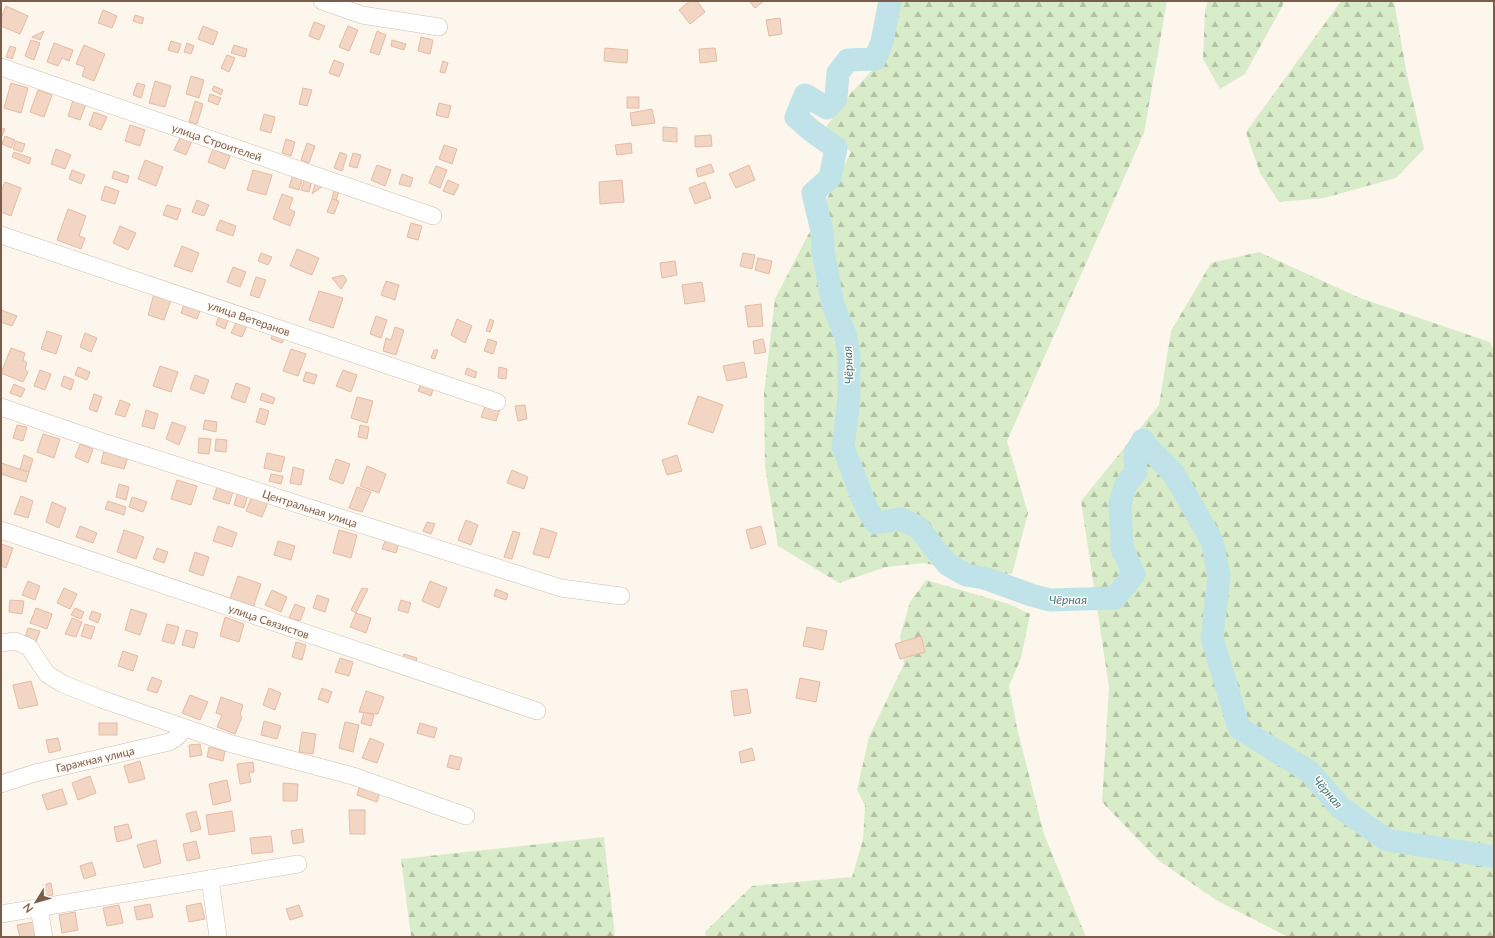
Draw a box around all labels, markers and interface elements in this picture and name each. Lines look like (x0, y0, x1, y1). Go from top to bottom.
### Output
street label: улица Строителей (170, 121, 264, 163)
street label: улица Ветеранов (206, 298, 292, 338)
water label: Чёрная (840, 346, 856, 384)
street label: Центральная улица (261, 487, 359, 529)
water label: Чёрная (1049, 592, 1087, 607)
street label: улица Связистов (227, 601, 311, 641)
street label: Гаражная улица (55, 744, 135, 774)
water label: Чёрная (1310, 773, 1346, 811)
north arrow (16, 882, 56, 922)
text: N (20, 901, 35, 916)

